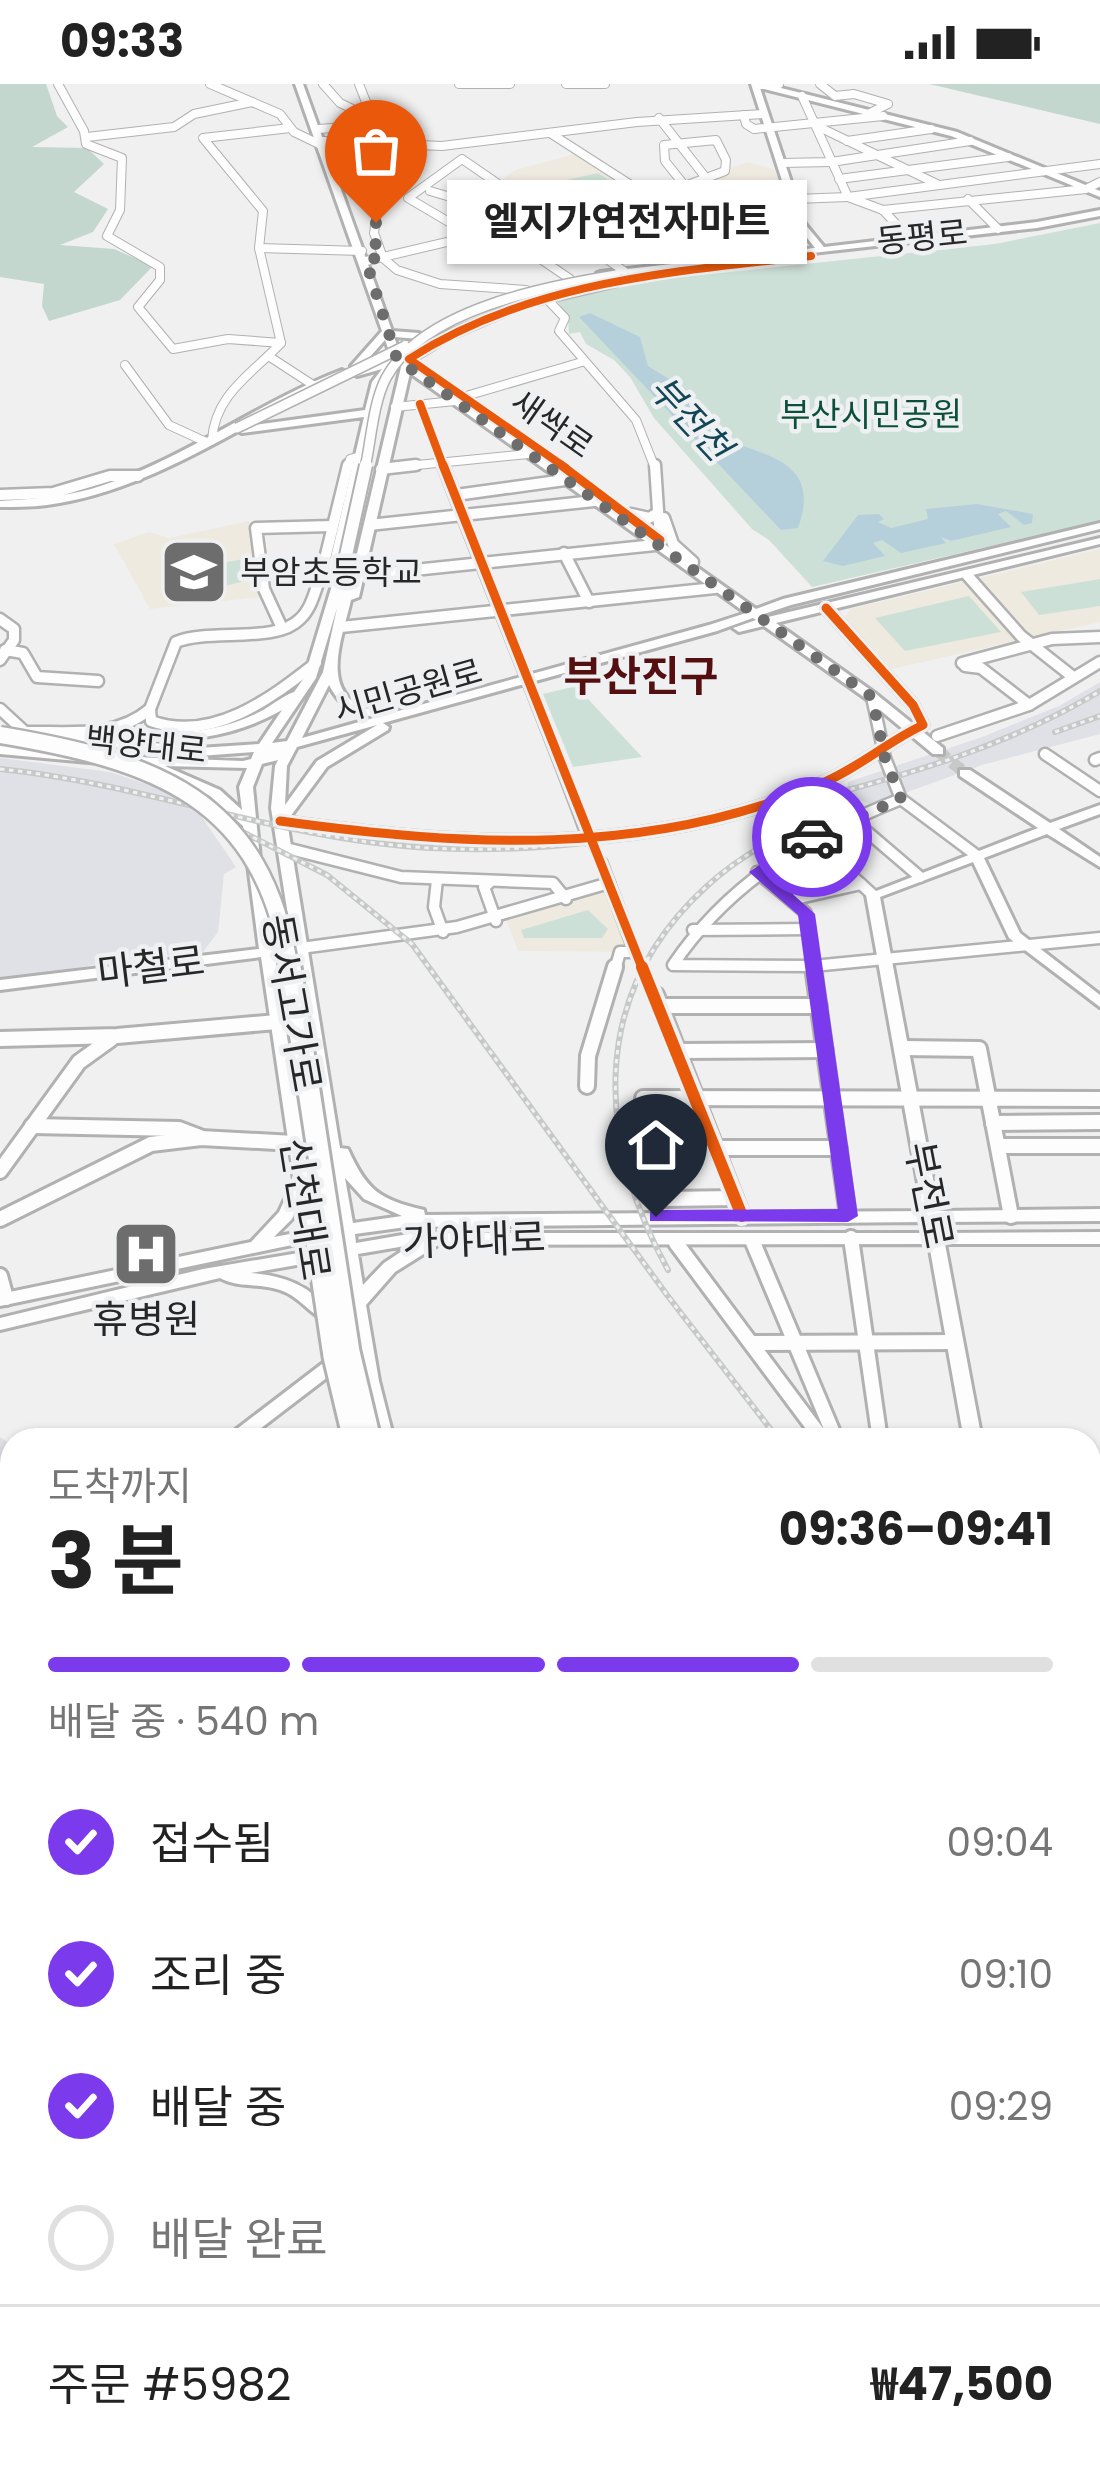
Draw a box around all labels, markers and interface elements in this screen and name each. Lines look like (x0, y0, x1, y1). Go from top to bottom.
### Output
text: 09:33 (60, 10, 184, 73)
pin (325, 100, 427, 223)
icon: bag (343, 118, 409, 184)
callout: 엘지가연전자마트 (448, 181, 808, 265)
text: 엘지가연전자마트 (483, 194, 771, 249)
street label: 동평로 (874, 209, 970, 265)
water label: 부전천 (637, 364, 745, 475)
street label: 새싹로 (501, 379, 603, 469)
park label: 부산시민공원 (780, 391, 962, 438)
school or university icon: 부암초등학교 (159, 537, 229, 607)
place label: 부암초등학교 (240, 549, 422, 596)
street label: 시민공원로 (329, 647, 487, 735)
district label: 부산진구 (564, 647, 718, 706)
street label: 백양대로 (83, 715, 209, 775)
courier (752, 777, 872, 897)
icon: car (779, 804, 845, 870)
street label: 동서고가로 (249, 910, 335, 1096)
street label: 마철로 (94, 933, 208, 1001)
pin (605, 1094, 707, 1217)
icon: home (623, 1112, 689, 1178)
street label: 신천대로 (267, 1134, 343, 1284)
street label: 부전로 (892, 1137, 966, 1253)
street label: 가야대로 (401, 1210, 547, 1270)
hospital icon: 휴병원 (111, 1219, 181, 1289)
place label: 휴병원 (92, 1292, 200, 1347)
text: 도착까지 (48, 1459, 192, 1514)
text: 09:36–09:41 (779, 1498, 1053, 1561)
text: 3 분 (48, 1506, 184, 1615)
text: 배달 중 · 540 m (48, 1694, 319, 1749)
icon: check (48, 1809, 114, 1875)
text: 접수됨 (150, 1812, 274, 1875)
text: 09:04 (947, 1815, 1053, 1870)
icon: check (48, 1941, 114, 2007)
text: 조리 중 (150, 1944, 286, 2007)
text: 09:10 (959, 1947, 1053, 2002)
icon: check (48, 2073, 114, 2139)
text: 배달 중 (150, 2076, 286, 2139)
text: 09:29 (949, 2079, 1053, 2134)
text: 배달 완료 (150, 2208, 328, 2271)
text: 주문 #5982 (48, 2353, 292, 2416)
text: ₩47,500 (871, 2353, 1053, 2416)

